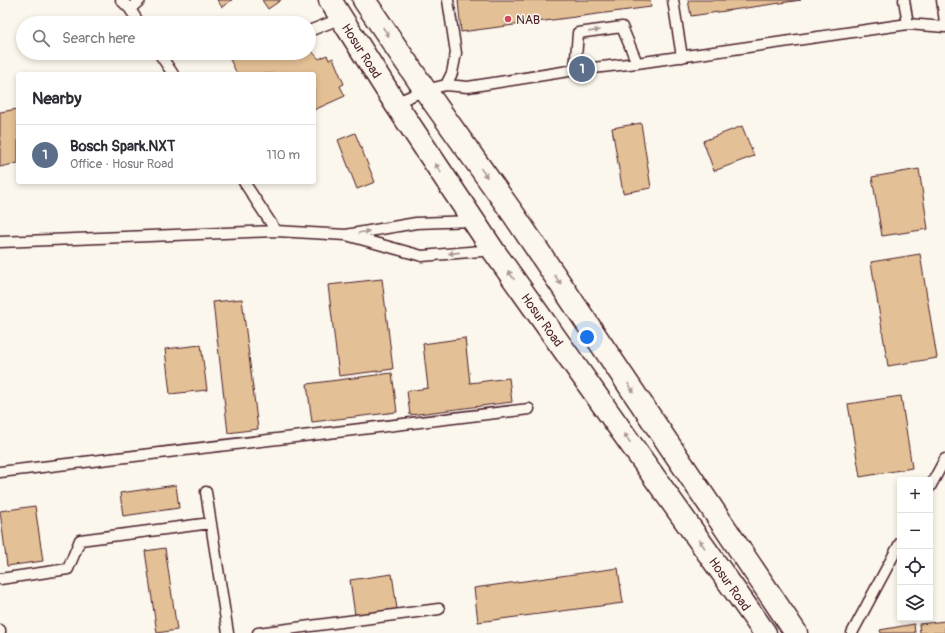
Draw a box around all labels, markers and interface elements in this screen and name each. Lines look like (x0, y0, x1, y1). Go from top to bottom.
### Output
place label: NAB (516, 12, 540, 28)
marker: NAB (503, 14, 513, 24)
search box (16, 16, 316, 60)
street label: Hosur Road (338, 21, 384, 82)
icon: search (30, 27, 52, 49)
one-way arrow (382, 27, 390, 37)
one-way arrow (588, 28, 600, 34)
text: Search here (62, 29, 135, 48)
pin: 1 (569, 54, 595, 84)
text: Nearby (32, 88, 81, 109)
text: Bosch Spark.NXT (70, 137, 175, 156)
text: 1 (42, 147, 48, 163)
text: 110 m (267, 147, 300, 163)
text: Office · Hosur Road (70, 156, 174, 172)
one-way arrow (434, 162, 442, 173)
one-way arrow (480, 168, 488, 178)
one-way arrow (358, 228, 371, 234)
one-way arrow (448, 249, 460, 256)
one-way arrow (507, 270, 515, 280)
one-way arrow (554, 275, 562, 285)
street label: Hosur Road (517, 291, 566, 350)
your location (577, 327, 597, 347)
one-way arrow (627, 383, 635, 393)
one-way arrow (623, 433, 631, 443)
map controls (897, 477, 933, 621)
button: + (897, 477, 933, 513)
button: − (897, 513, 933, 549)
one-way arrow (698, 539, 706, 549)
button: locate (897, 549, 933, 585)
street label: Hosur Road (705, 555, 754, 614)
button: layers (897, 585, 933, 621)

